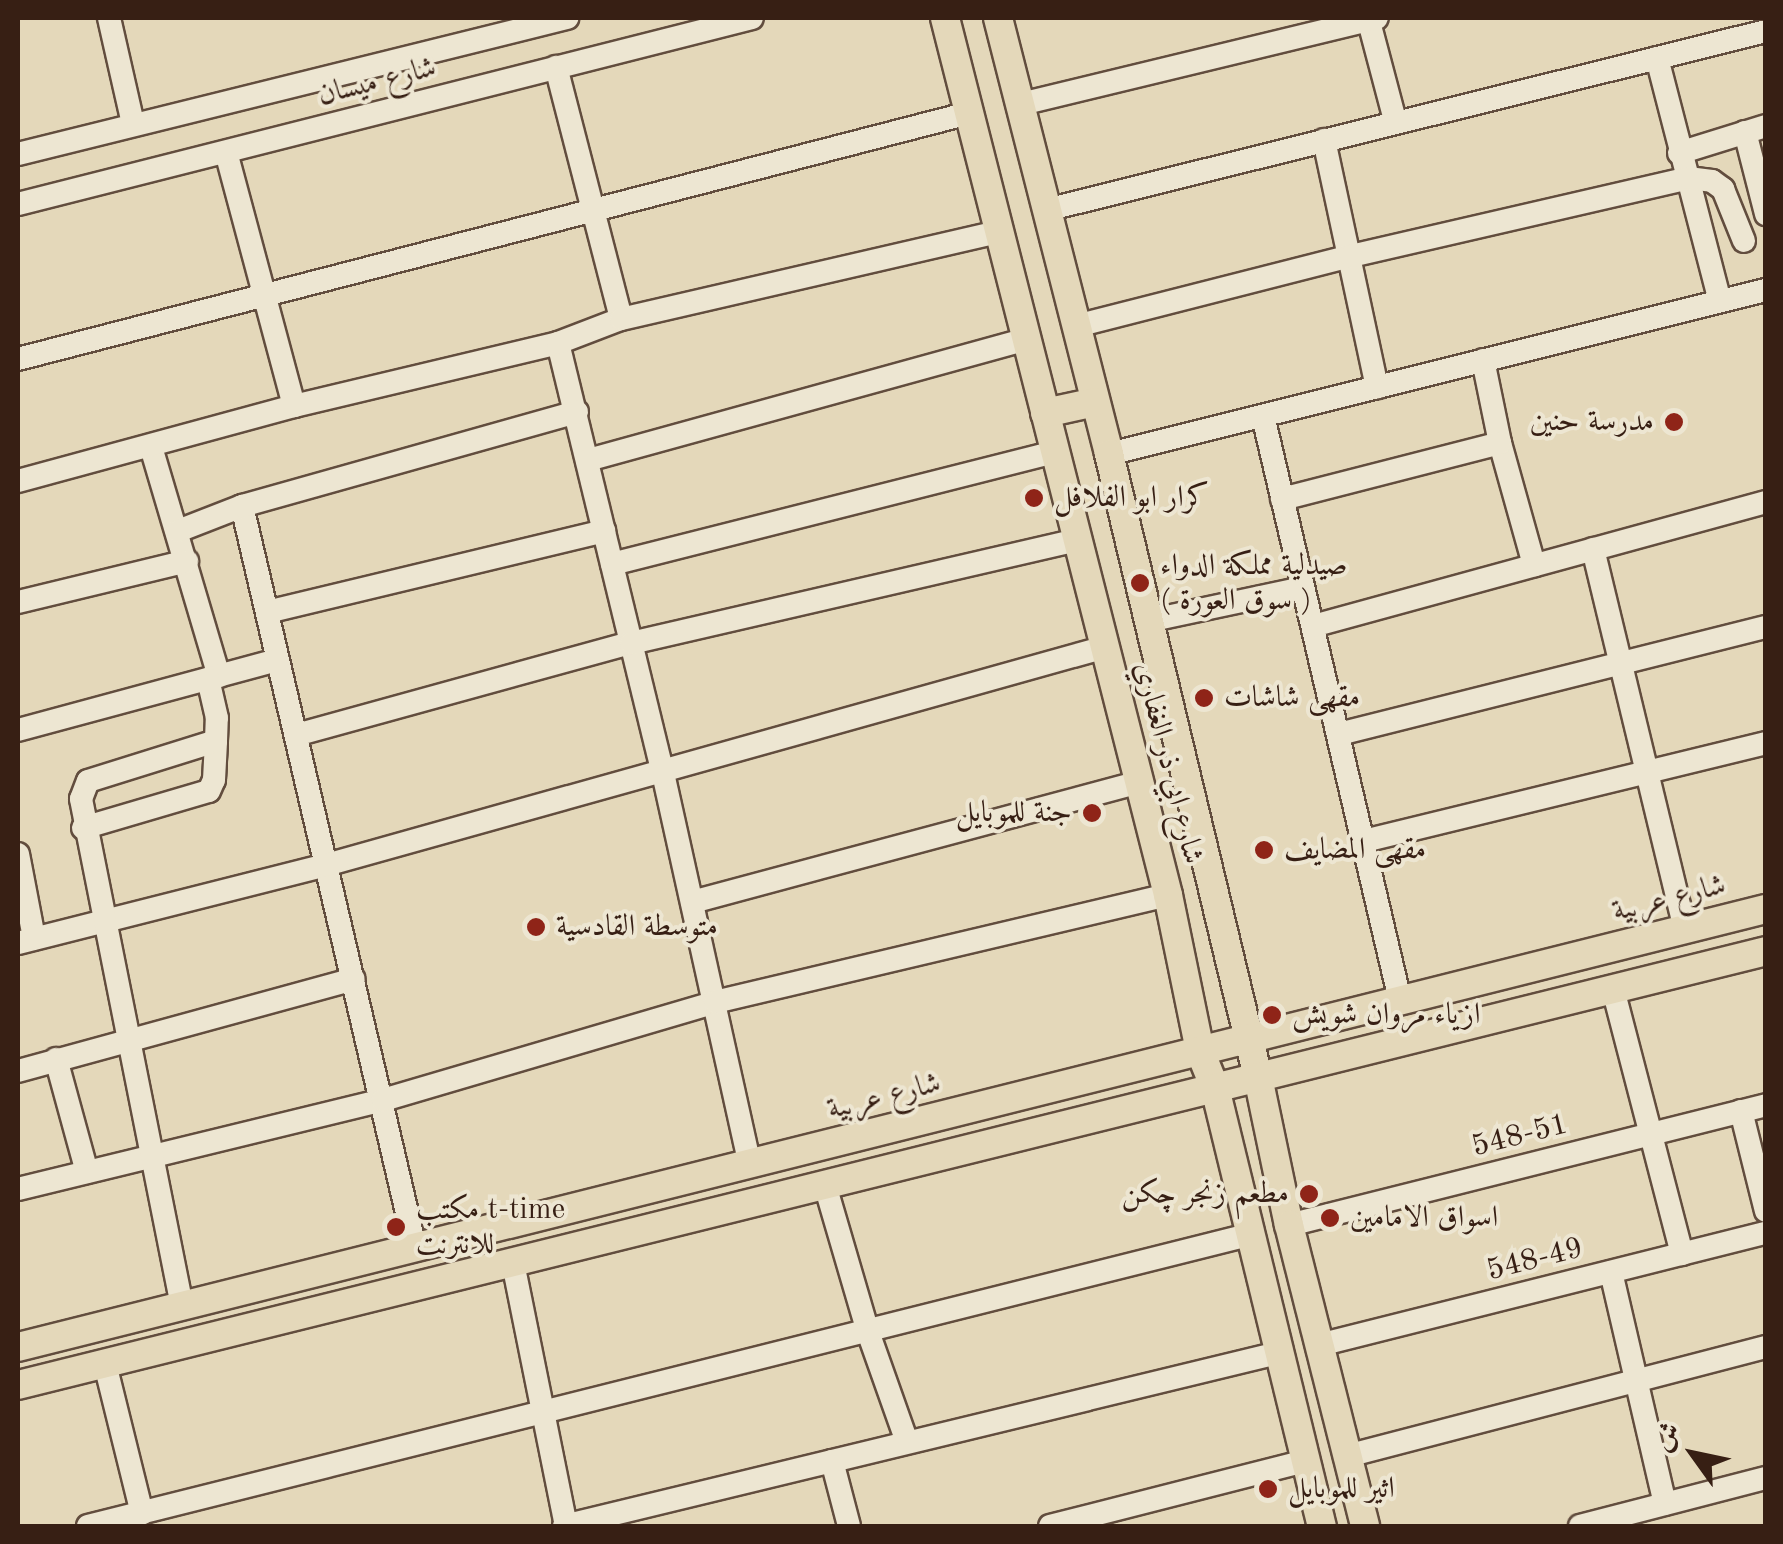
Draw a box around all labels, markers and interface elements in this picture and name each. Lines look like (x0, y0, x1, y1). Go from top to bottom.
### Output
street label: شارع ميسان (314, 50, 440, 114)
place label: مدرسة حنين (1530, 404, 1654, 440)
marker: مدرسة حنين (1663, 411, 1685, 433)
place label: كرار ابو الفلافل (1054, 480, 1209, 516)
marker: كرار ابو الفلافل (1023, 487, 1045, 509)
place label: صيدلية مملكة الدواء ( سوق العورة ) (1160, 548, 1347, 618)
marker: صيدلية مملكة الدواء ( سوق العورة ) (1129, 572, 1151, 594)
street label: شارع ابي ذر الغفاري (1125, 658, 1211, 868)
place label: مقهى شاشات (1224, 680, 1360, 716)
marker: مقهى شاشات (1193, 687, 1215, 709)
place label: جنة للموبايل (956, 795, 1072, 831)
marker: جنة للموبايل (1081, 802, 1103, 824)
place label: مقهى المضايف (1284, 832, 1426, 868)
marker: مقهى المضايف (1253, 839, 1275, 861)
street label: شارع عربية (1609, 868, 1729, 930)
place label: متوسطة القادسية (556, 909, 718, 945)
marker: متوسطة القادسية (525, 916, 547, 938)
place label: ازياء مروان شويش (1292, 997, 1480, 1033)
marker: ازياء مروان شويش (1261, 1004, 1283, 1026)
street label: شارع عربية (824, 1066, 944, 1128)
street label: 548-51 (1468, 1107, 1572, 1165)
place label: مطعم زنجر چكن (1122, 1176, 1289, 1212)
marker: مطعم زنجر چكن (1298, 1183, 1320, 1205)
place label: مكتب t-time للانترنت (416, 1192, 565, 1262)
place label: اسواق الامامين (1350, 1200, 1498, 1236)
marker: اسواق الامامين (1319, 1207, 1341, 1229)
marker: مكتب t-time للانترنت (385, 1216, 407, 1238)
street label: 548-49 (1483, 1231, 1587, 1289)
north arrow (1643, 1404, 1743, 1504)
text: ش (1649, 1418, 1687, 1457)
place label: اثير للموبايل (1288, 1471, 1395, 1507)
marker: اثير للموبايل (1257, 1478, 1279, 1500)

